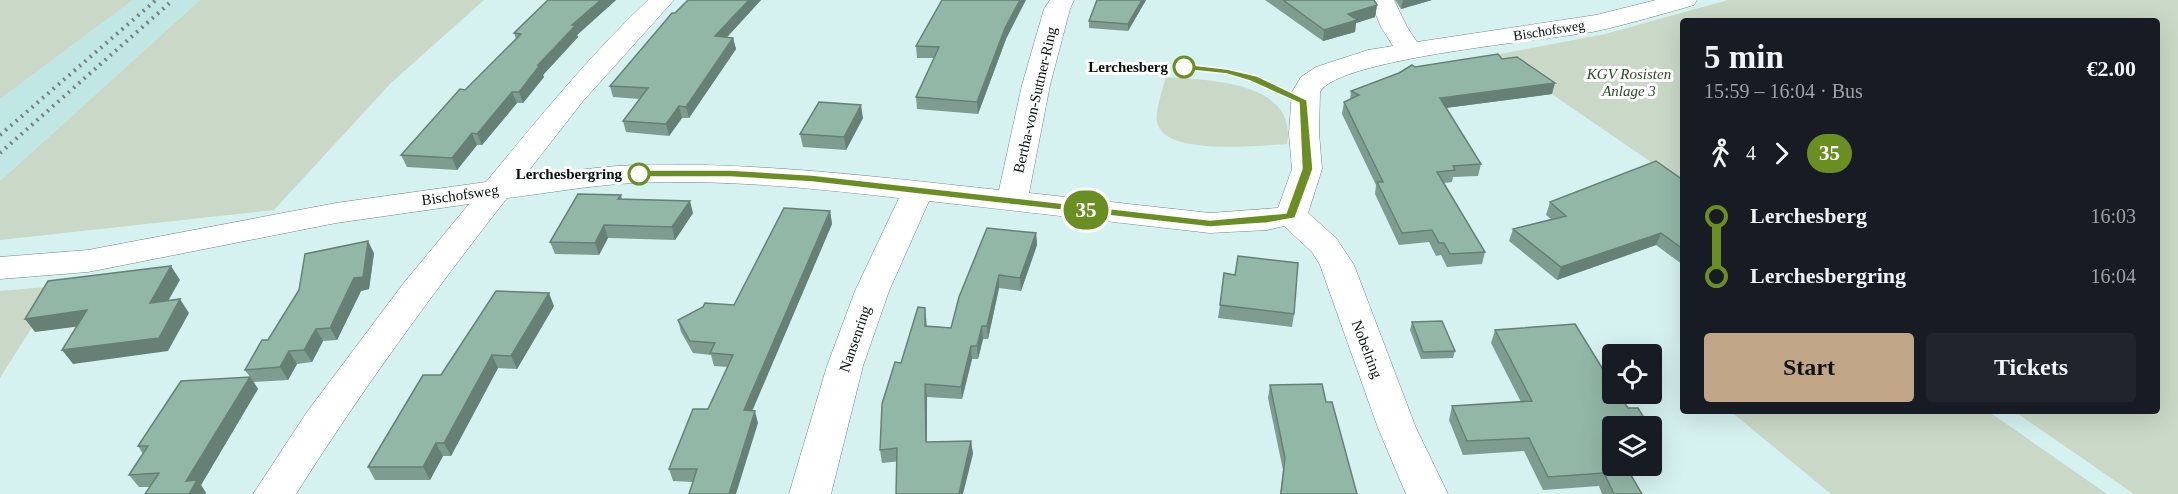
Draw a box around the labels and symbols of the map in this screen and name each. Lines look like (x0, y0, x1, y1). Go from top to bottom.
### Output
street label: Bischofsweg (1512, 17, 1586, 44)
street label: Bertha-von-Suttner-Ring (1010, 25, 1060, 175)
marker: Lerchesberg (1173, 56, 1195, 78)
place label: Lerchesberg (1088, 59, 1168, 75)
park label: KGV Rosisten Anlage 3 (1586, 66, 1671, 99)
marker: Lerchesbergring (628, 163, 650, 185)
place label: Lerchesbergring (516, 166, 622, 182)
street label: Bischofsweg (421, 182, 500, 208)
line badge: 35 (1059, 190, 1113, 230)
street label: Nansenring (836, 303, 874, 374)
street label: Nobelring (1349, 318, 1386, 381)

